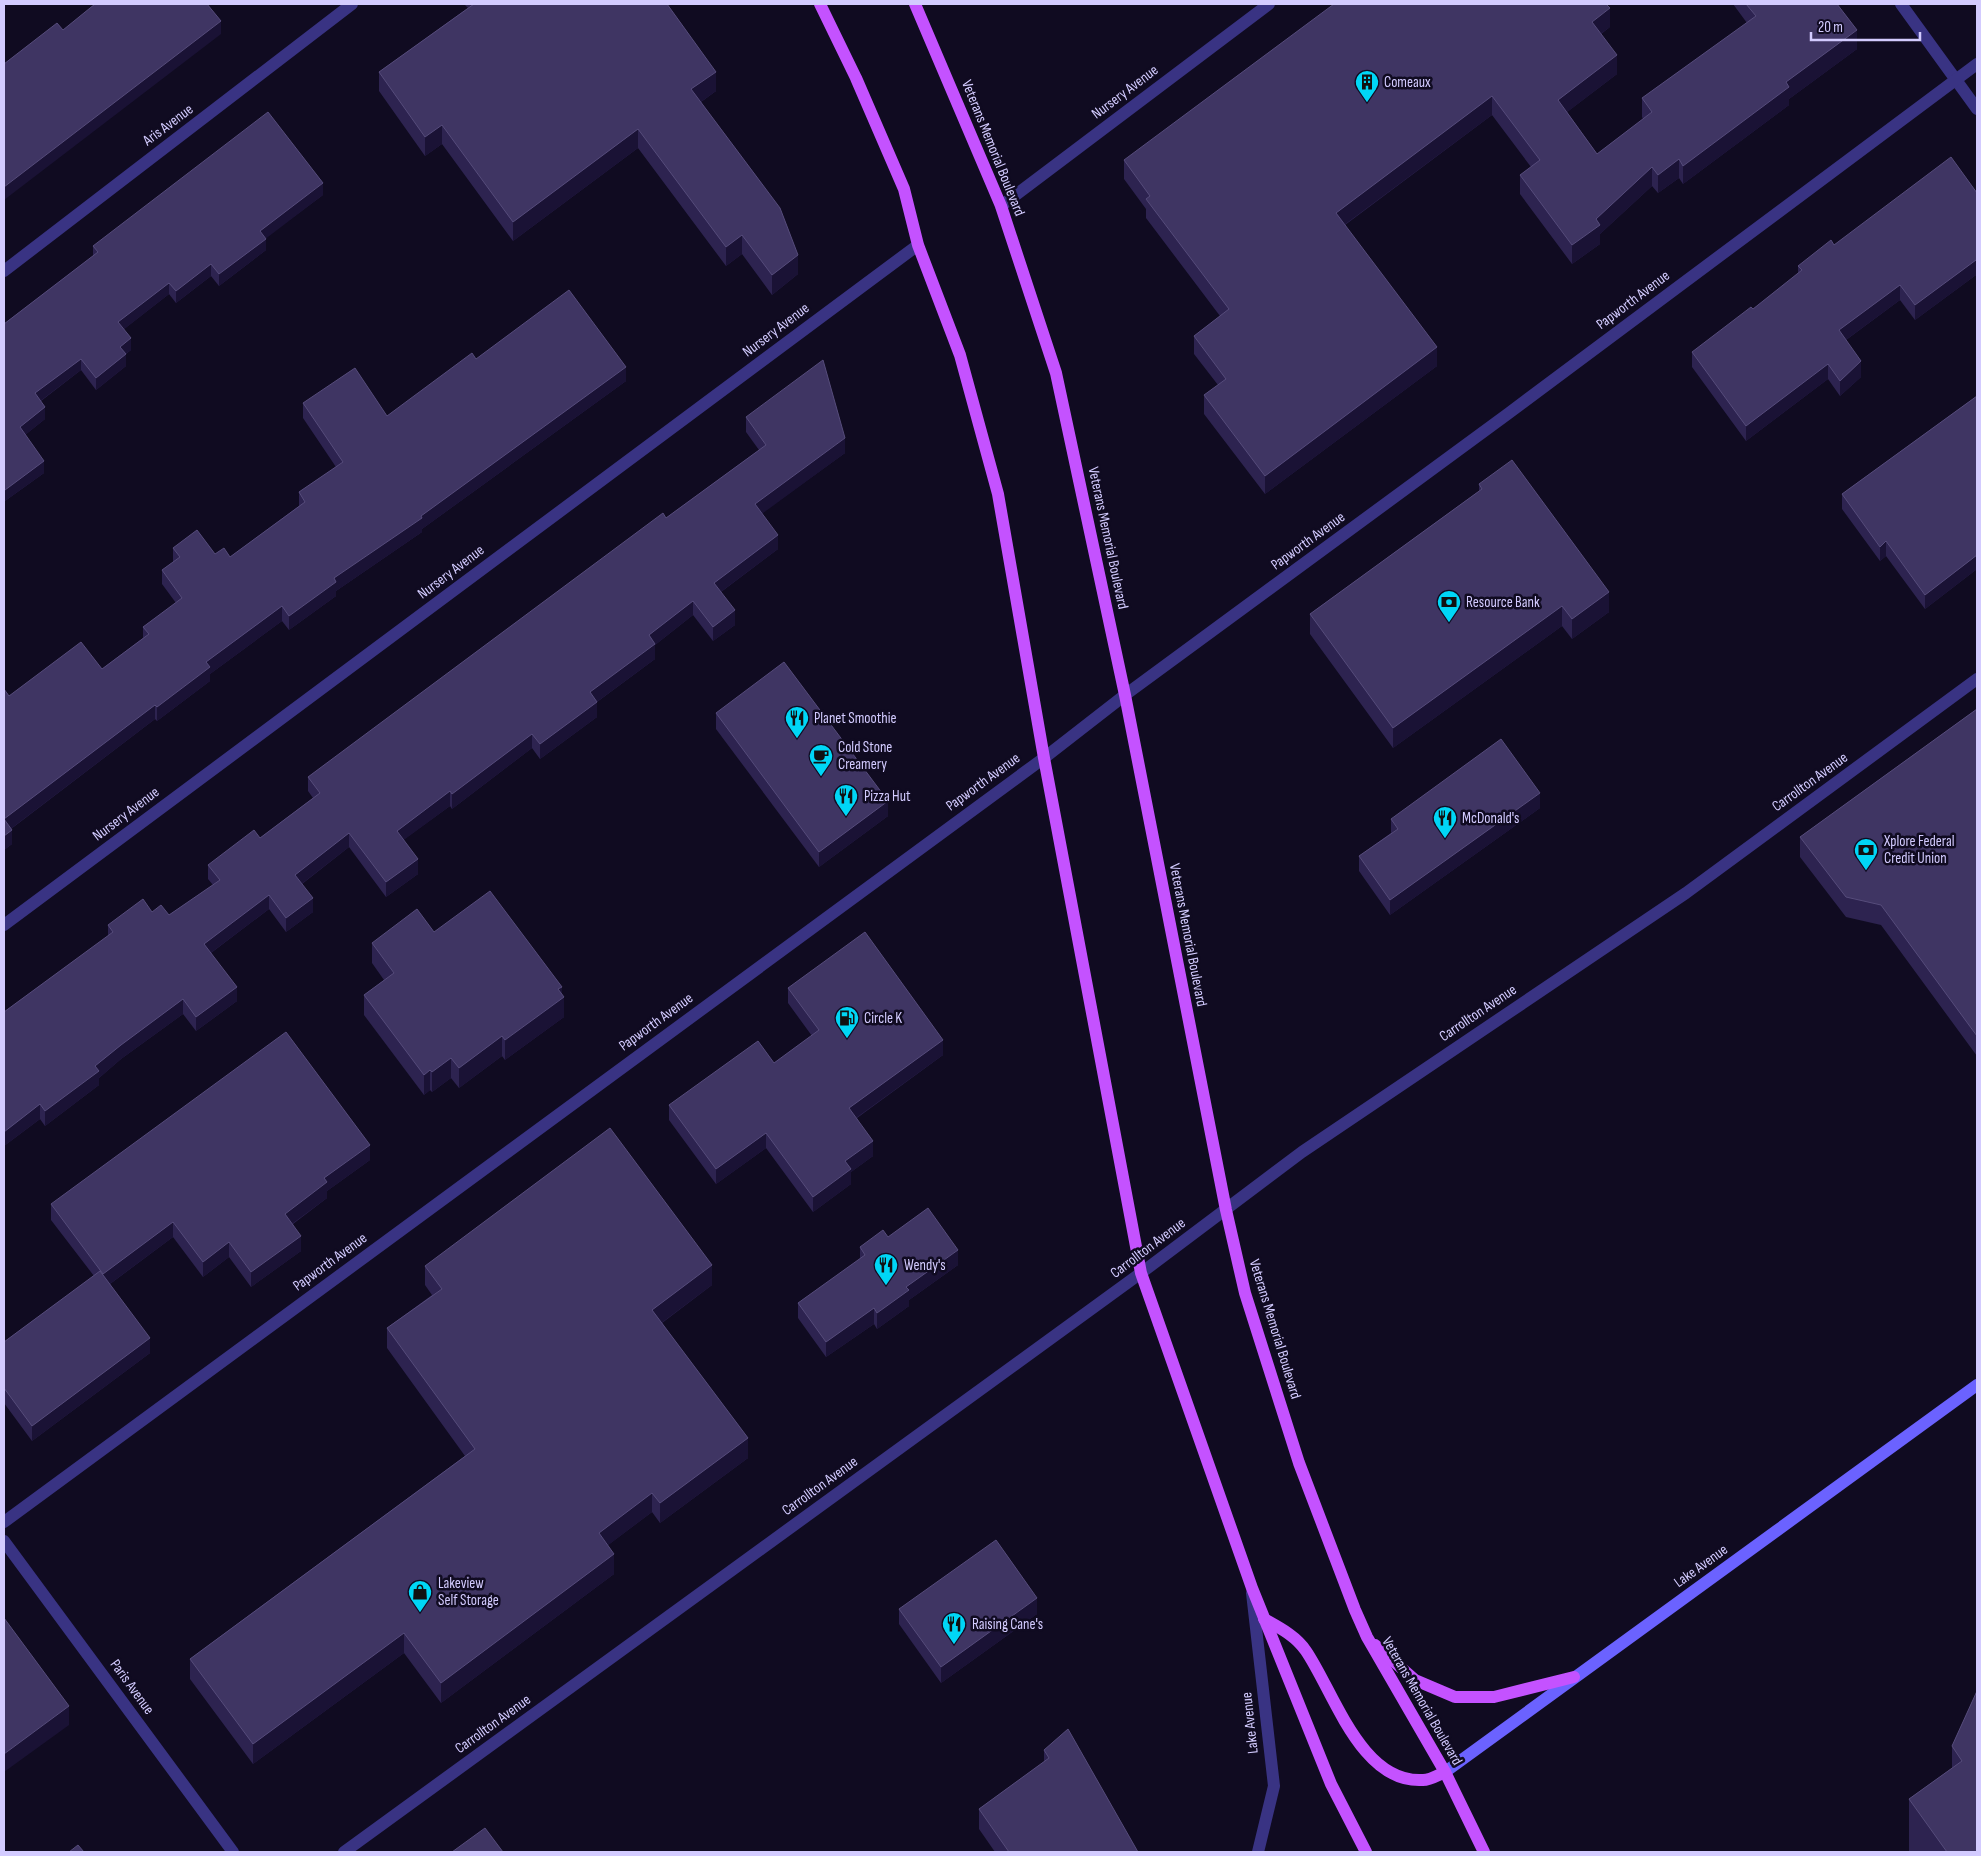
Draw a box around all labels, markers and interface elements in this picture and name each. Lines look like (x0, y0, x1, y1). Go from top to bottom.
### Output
scale bar (1811, 10, 1920, 42)
text: 20 m (1818, 18, 1843, 37)
street label: Nursery Avenue (1088, 61, 1162, 123)
building icon: Comeaux (1354, 69, 1380, 103)
place label: Comeaux (1384, 73, 1431, 92)
street label: Veterans Memorial Boulevard (957, 77, 1029, 219)
street label: Aris Avenue (138, 100, 197, 151)
street label: Papworth Avenue (1592, 266, 1674, 334)
street label: Nursery Avenue (739, 299, 813, 361)
street label: Veterans Memorial Boulevard (1084, 465, 1132, 611)
street label: Papworth Avenue (1267, 508, 1349, 574)
street label: Nursery Avenue (414, 541, 488, 603)
bank icon: Resource Bank (1436, 589, 1462, 623)
place label: Resource Bank (1466, 593, 1540, 612)
restaurant icon: Planet Smoothie (784, 705, 810, 739)
place label: Planet Smoothie (814, 709, 897, 728)
place label: Cold Stone Creamery (838, 738, 892, 774)
cafe icon: Cold Stone Creamery (808, 743, 834, 777)
street label: Carrollton Avenue (1768, 748, 1852, 816)
street label: Papworth Avenue (942, 749, 1024, 815)
street label: Nursery Avenue (89, 783, 163, 845)
restaurant icon: Pizza Hut (833, 783, 859, 817)
place label: Pizza Hut (864, 787, 911, 806)
restaurant icon: McDonald's (1432, 805, 1458, 839)
place label: McDonald's (1462, 809, 1520, 828)
place label: Xplore Federal Credit Union (1883, 832, 1954, 868)
bank icon: Xplore Federal Credit Union (1853, 837, 1879, 871)
street label: Veterans Memorial Boulevard (1165, 862, 1211, 1008)
street label: Carrollton Avenue (1436, 980, 1520, 1046)
street label: Papworth Avenue (615, 989, 697, 1055)
fuel station icon: Circle K (834, 1005, 860, 1039)
place label: Circle K (864, 1009, 902, 1028)
street label: Carrollton Avenue (1107, 1214, 1189, 1282)
street label: Papworth Avenue (289, 1229, 371, 1295)
restaurant icon: Wendy's (873, 1252, 899, 1286)
place label: Wendy's (904, 1256, 946, 1275)
street label: Veterans Memorial Boulevard (1245, 1257, 1305, 1401)
street label: Carrollton Avenue (778, 1452, 862, 1520)
street label: Lake Avenue (1670, 1540, 1732, 1592)
place label: Lakeview Self Storage (438, 1574, 499, 1610)
shop icon: Lakeview Self Storage (407, 1579, 433, 1613)
restaurant icon: Raising Cane's (941, 1611, 967, 1645)
place label: Raising Cane's (972, 1615, 1043, 1634)
street label: Veterans Memorial Boulevard (1377, 1633, 1467, 1769)
street label: Paris Avenue (106, 1656, 158, 1718)
street label: Carrollton Avenue (451, 1690, 535, 1758)
street label: Lake Avenue (1237, 1691, 1263, 1755)

